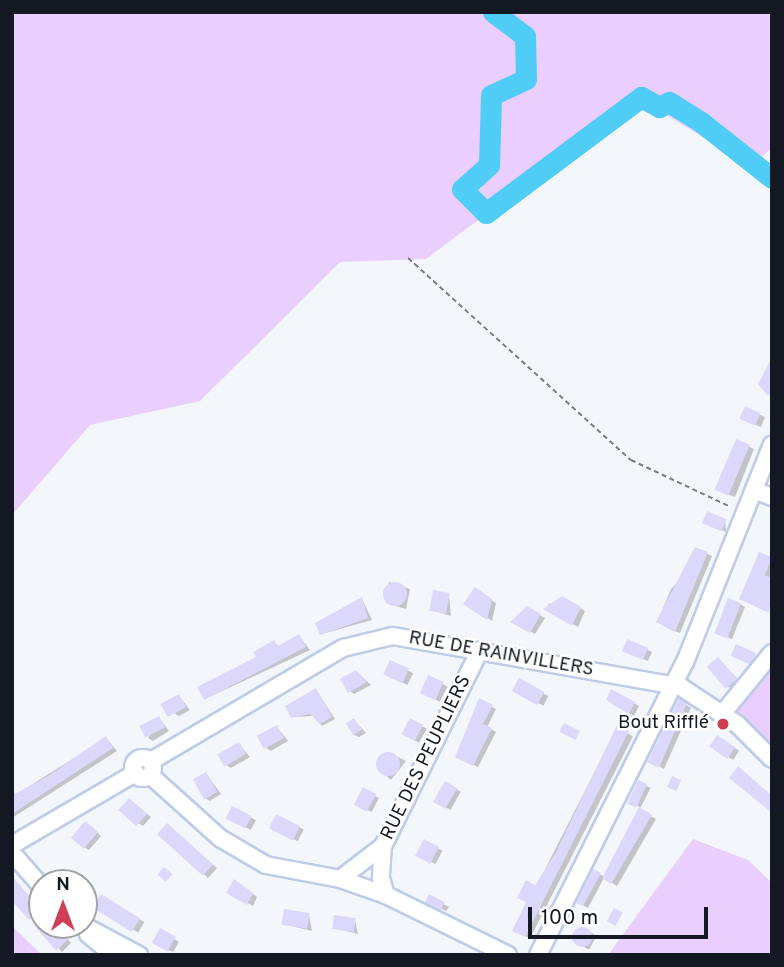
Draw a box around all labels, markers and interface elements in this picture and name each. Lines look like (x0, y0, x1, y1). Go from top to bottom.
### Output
street label: RUE DE RAINVILLERS (407, 628, 595, 682)
street label: RUE DES PEUPLIERS (377, 672, 477, 844)
place label: Bout Rifflé (618, 713, 709, 735)
marker: Bout Rifflé (715, 716, 731, 732)
north arrow (28, 869, 98, 939)
text: N (56, 873, 70, 897)
scale bar (532, 894, 712, 938)
text: 100 m (541, 905, 598, 932)

